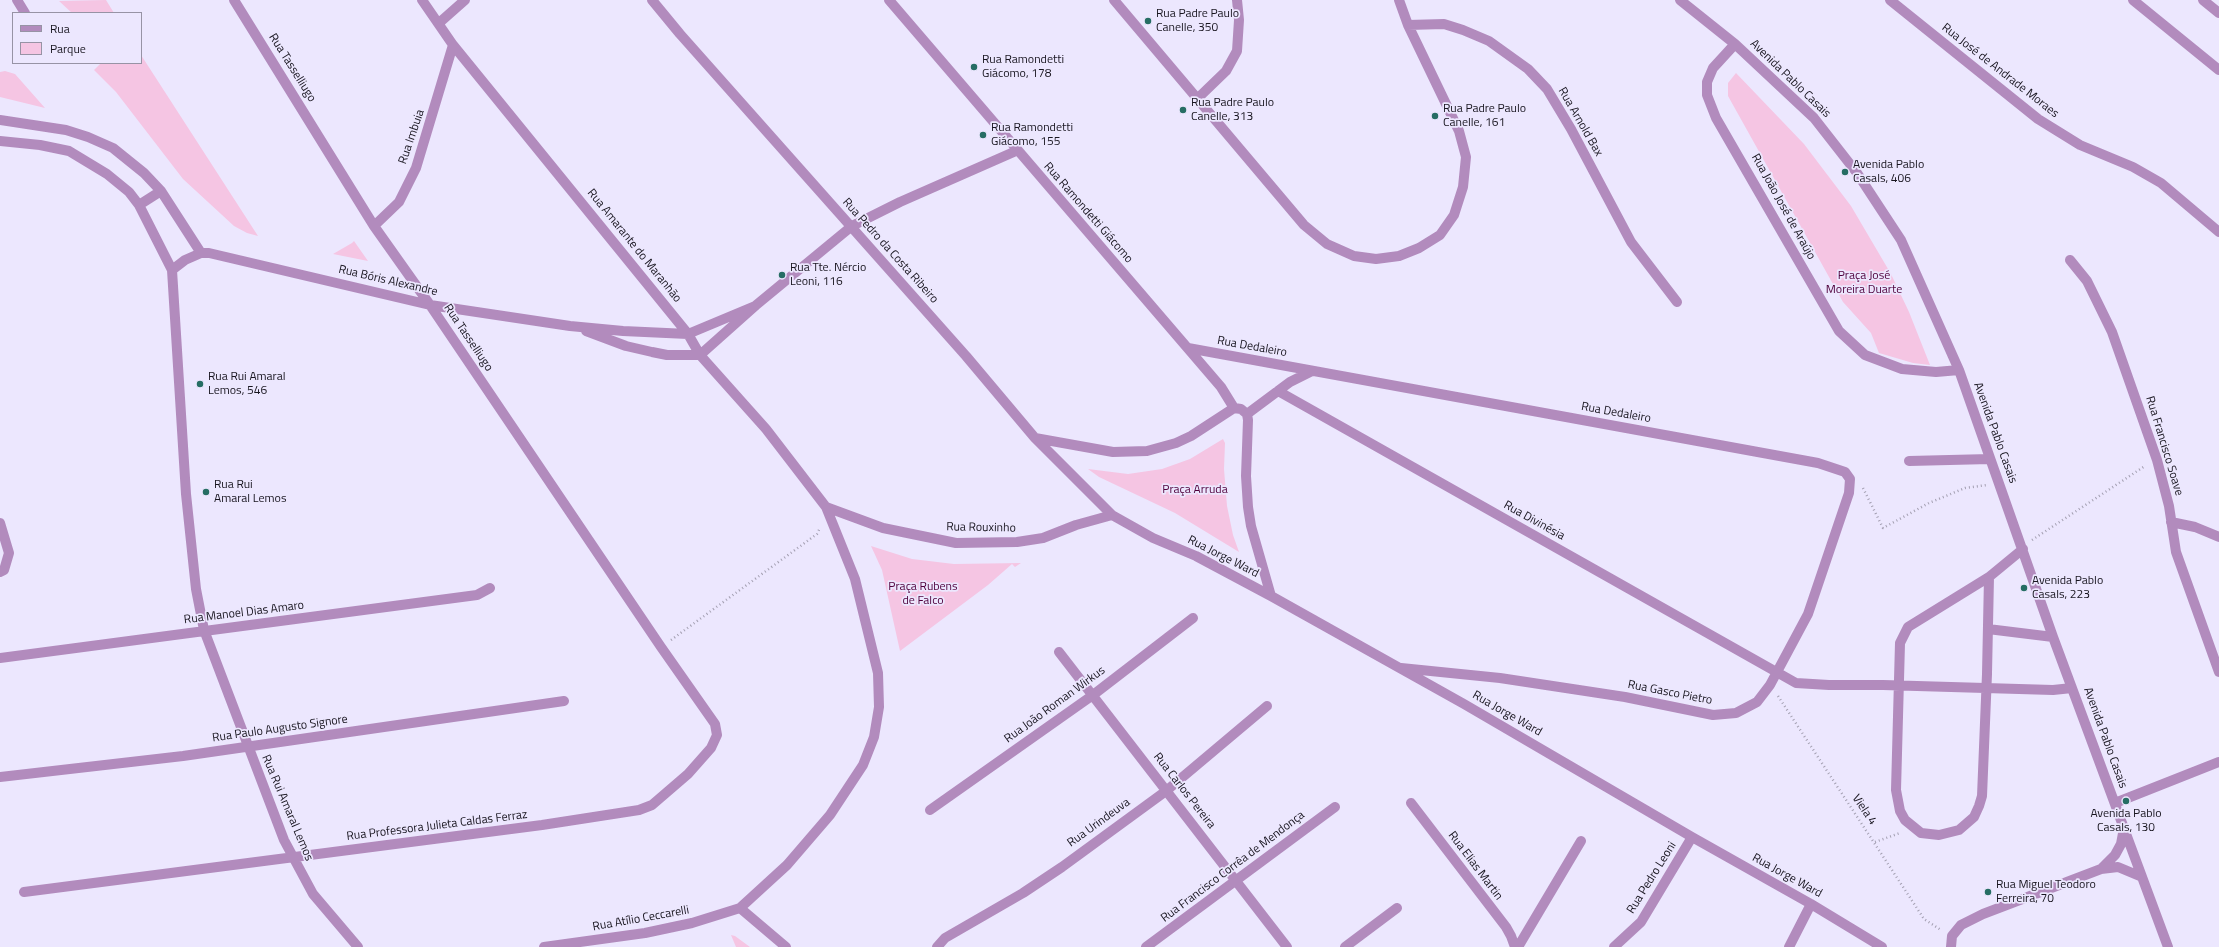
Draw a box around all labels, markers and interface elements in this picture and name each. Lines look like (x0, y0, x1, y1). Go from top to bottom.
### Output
place label: Rua Padre Paulo Canelle, 350 (1156, 7, 1239, 35)
legend (12, 12, 142, 64)
marker: Rua Padre Paulo Canelle, 350 (1143, 16, 1153, 26)
text: Rua (50, 19, 70, 38)
street label: Rua José de Andrade Moraes (1939, 21, 2061, 121)
street label: Rua Tasselliugo (265, 31, 319, 105)
street label: Avenida Pablo Casais (1747, 37, 1833, 121)
text: Parque (50, 39, 86, 58)
place label: Rua Ramondetti Giácomo, 178 (982, 53, 1064, 81)
marker: Rua Ramondetti Giácomo, 178 (969, 62, 979, 72)
street label: Rua Arnold Bax (1555, 85, 1605, 159)
place label: Rua Padre Paulo Canelle, 313 (1191, 96, 1274, 124)
place label: Rua Padre Paulo Canelle, 161 (1443, 102, 1526, 130)
marker: Rua Padre Paulo Canelle, 313 (1178, 105, 1188, 115)
street label: Rua Imbuia (396, 108, 428, 166)
marker: Rua Padre Paulo Canelle, 161 (1430, 111, 1440, 121)
place label: Rua Ramondetti Giácomo, 155 (991, 121, 1073, 149)
marker: Rua Ramondetti Giácomo, 155 (978, 130, 988, 140)
street label: Rua João José de Araújo (1748, 152, 1818, 262)
place label: Avenida Pablo Casals, 406 (1853, 158, 1924, 186)
street label: Rua Ramondetti Giácomo (1040, 160, 1136, 266)
marker: Avenida Pablo Casals, 406 (1840, 167, 1850, 177)
street label: Rua Amarante do Maranhão (584, 186, 684, 306)
street label: Rua Pedro da Costa Ribeiro (839, 195, 941, 307)
place label: Rua Tte. Nércio Leoni, 116 (790, 261, 866, 289)
street label: Rua Bóris Alexandre (337, 263, 439, 299)
park label: Praça José Moreira Duarte (1826, 269, 1902, 297)
marker: Rua Tte. Nércio Leoni, 116 (777, 270, 787, 280)
street label: Rua Tasselliugo (440, 302, 496, 374)
street label: Rua Dedaleiro (1216, 334, 1288, 360)
place label: Rua Rui Amaral Lemos, 546 (208, 370, 286, 398)
marker: Rua Rui Amaral Lemos, 546 (195, 379, 205, 389)
street label: Avenida Pablo Casais (1970, 381, 2020, 485)
street label: Rua Francisco Soave (2142, 395, 2186, 497)
street label: Rua Dedaleiro (1580, 400, 1652, 426)
place label: Rua Rui Amaral Lemos (214, 478, 286, 506)
park label: Praça Arruda (1162, 483, 1228, 497)
marker: Rua Rui Amaral Lemos (201, 487, 211, 497)
street label: Rua Divinésia (1501, 498, 1567, 544)
street label: Rua Rouxinho (946, 520, 1016, 536)
street label: Rua Jorge Ward (1185, 533, 1261, 581)
place label: Avenida Pablo Casals, 223 (2032, 574, 2103, 602)
park label: Praça Rubens de Falco (888, 580, 958, 608)
marker: Avenida Pablo Casals, 223 (2019, 583, 2029, 593)
street label: Rua Manoel Dias Amaro (183, 598, 305, 628)
street label: Rua João Roman Wirkus (1002, 664, 1108, 746)
street label: Rua Gasco Pietro (1626, 678, 1714, 708)
street label: Avenida Pablo Casais (2080, 686, 2130, 790)
street label: Rua Jorge Ward (1470, 688, 1544, 740)
street label: Rua Paulo Augusto Signore (211, 712, 349, 746)
street label: Rua Carlos Pereira (1150, 750, 1218, 832)
street label: Rua Rui Amaral Lemos (258, 753, 316, 863)
street label: Viela 4 (1849, 792, 1879, 828)
street label: Rua Urindeuva (1065, 795, 1133, 851)
marker: Avenida Pablo Casals, 130 (2121, 796, 2131, 806)
place label: Avenida Pablo Casals, 130 (2090, 807, 2162, 835)
street label: Rua Professora Julieta Caldas Ferraz (346, 808, 528, 844)
street label: Rua Francisco Corrêa de Mendonça (1158, 808, 1308, 926)
street label: Rua Elias Martin (1445, 829, 1505, 903)
street label: Rua Pedro Leoni (1624, 839, 1680, 917)
street label: Rua Jorge Ward (1749, 851, 1825, 901)
place label: Rua Miguel Teodoro Ferreira, 70 (1996, 878, 2096, 906)
marker: Rua Miguel Teodoro Ferreira, 70 (1983, 887, 1993, 897)
street label: Rua Atílio Ceccarelli (592, 903, 690, 935)

